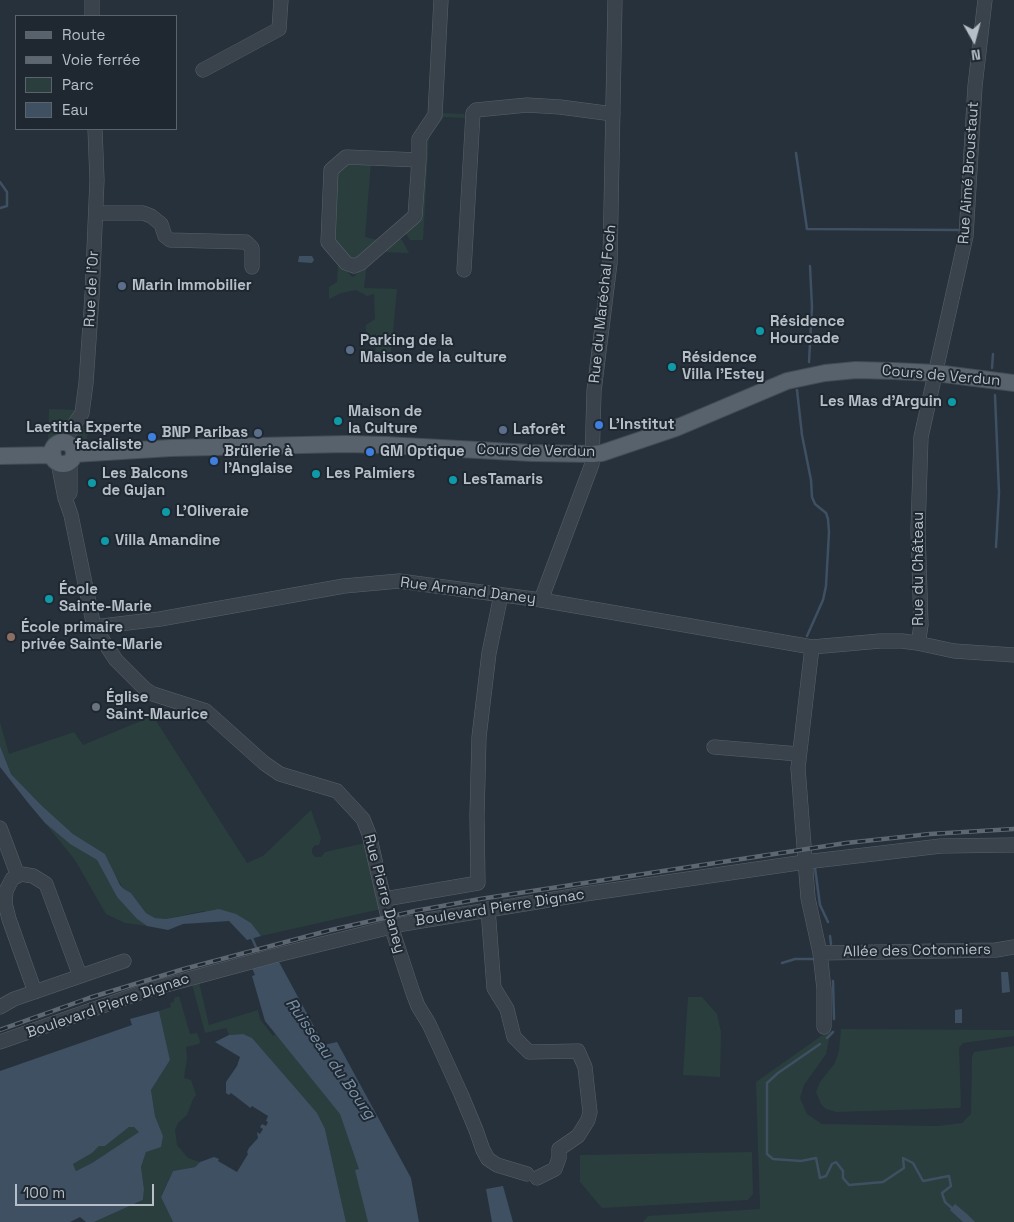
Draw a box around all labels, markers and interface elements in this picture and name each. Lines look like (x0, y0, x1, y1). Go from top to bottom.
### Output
legend (15, 15, 178, 130)
north arrow (949, 15, 999, 65)
text: Route (62, 25, 105, 44)
text: N (970, 45, 982, 64)
text: Voie ferrée (62, 50, 140, 69)
text: Parc (62, 75, 94, 94)
text: Eau (62, 100, 88, 119)
street label: Rue Aimé Broustaut (955, 101, 983, 245)
street label: Rue du Maréchal Foch (586, 224, 620, 384)
street label: Rue de l'Or (81, 250, 103, 328)
place label: Marin Immobilier (132, 277, 252, 295)
marker: Marin Immobilier (116, 280, 128, 292)
place label: Résidence Hourcade (770, 313, 845, 348)
marker: Résidence Hourcade (754, 325, 766, 337)
place label: Parking de la Maison de la culture (360, 332, 507, 367)
marker: Parking de la Maison de la culture (344, 344, 356, 356)
place label: Résidence Villa l'Estey (682, 349, 765, 384)
marker: Résidence Villa l'Estey (666, 361, 678, 373)
street label: Cours de Verdun (881, 362, 1001, 390)
place label: Les Mas d'Arguin (820, 393, 942, 411)
marker: Les Mas d'Arguin (946, 396, 958, 408)
place label: Maison de la Culture (348, 403, 422, 438)
marker: Maison de la Culture (332, 415, 344, 427)
place label: L'Institut (609, 416, 675, 434)
place label: Laetitia Experte facialiste (26, 419, 142, 454)
marker: L'Institut (593, 419, 605, 431)
place label: Laforêt (513, 421, 566, 439)
place label: BNP Paribas (162, 424, 248, 442)
marker: Laforêt (497, 424, 509, 436)
marker: BNP Paribas (252, 427, 264, 439)
marker: Laetitia Experte facialiste (146, 431, 158, 443)
street label: Cours de Verdun (476, 441, 596, 461)
place label: Brülerie à l'Anglaise (224, 443, 293, 478)
place label: GM Optique (380, 443, 465, 461)
marker: GM Optique (364, 446, 376, 458)
marker: Brülerie à l'Anglaise (208, 455, 220, 467)
place label: Les Balcons de Gujan (102, 465, 188, 500)
place label: Les Palmiers (326, 465, 415, 483)
marker: Les Palmiers (310, 468, 322, 480)
place label: LesTamaris (463, 471, 543, 489)
marker: LesTamaris (447, 474, 459, 486)
marker: Les Balcons de Gujan (86, 477, 98, 489)
place label: L'Oliveraie (176, 503, 249, 521)
marker: L'Oliveraie (160, 506, 172, 518)
street label: Rue du Château (910, 512, 928, 626)
place label: Villa Amandine (115, 532, 220, 550)
marker: Villa Amandine (99, 535, 111, 547)
street label: Rue Armand Daney (399, 574, 537, 608)
place label: École Sainte-Marie (59, 581, 152, 616)
marker: École Sainte-Marie (43, 593, 55, 605)
place label: École primaire privée Sainte-Marie (21, 619, 163, 654)
marker: École primaire privée Sainte-Marie (5, 631, 17, 643)
place label: Église Saint-Maurice (106, 689, 208, 724)
marker: Église Saint-Maurice (90, 701, 102, 713)
street label: Rue Pierre Daney (359, 832, 409, 956)
street label: Boulevard Pierre Dignac (414, 886, 586, 930)
street label: Allée des Cotonniers (843, 941, 991, 961)
street label: Boulevard Pierre Dignac (24, 970, 192, 1042)
water label: Ruisseau du Bourg (281, 995, 379, 1123)
scale bar (18, 1174, 156, 1206)
text: 100 m (23, 1183, 65, 1202)

